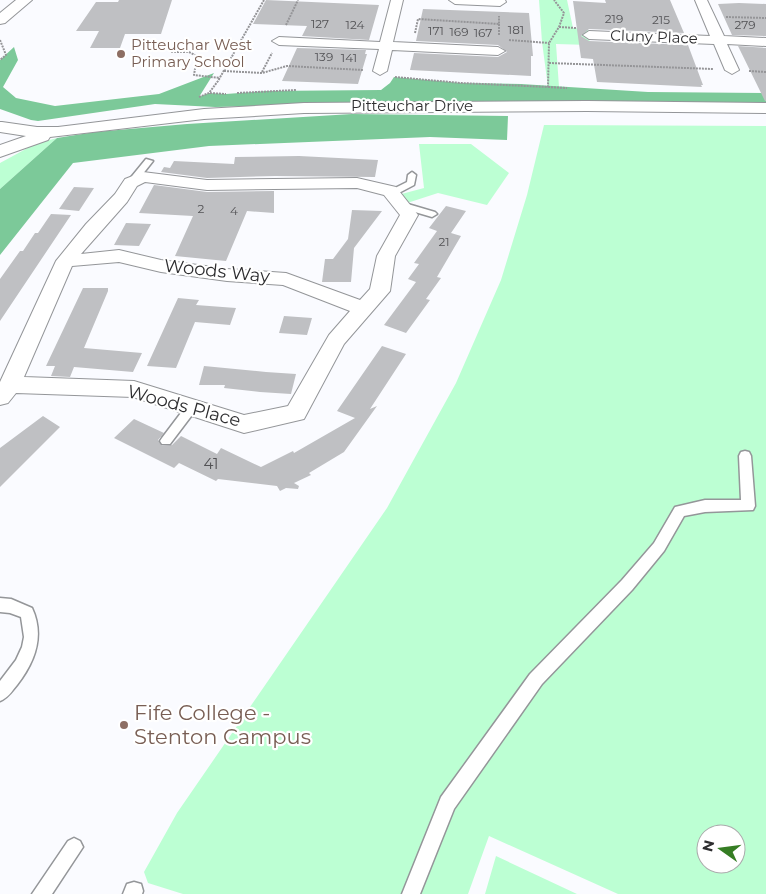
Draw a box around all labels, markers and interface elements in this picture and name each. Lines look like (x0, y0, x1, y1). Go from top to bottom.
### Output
house number: 219 (605, 11, 623, 26)
house number: 215 (652, 12, 670, 27)
house number: 127 (311, 16, 329, 31)
house number: 124 (346, 17, 364, 32)
house number: 279 (734, 17, 756, 32)
house number: 181 (508, 22, 524, 37)
house number: 171 (428, 23, 444, 38)
house number: 169 (450, 24, 468, 39)
house number: 167 (474, 25, 492, 40)
street label: Cluny Place (610, 25, 698, 48)
place label: Pitteuchar West Primary School (131, 35, 252, 71)
marker: Pitteuchar West Primary School (115, 48, 127, 60)
house number: 139 (315, 49, 333, 64)
house number: 141 (341, 50, 357, 65)
street label: Pitteuchar Drive (351, 96, 473, 115)
house number: 2 (198, 201, 205, 216)
house number: 4 (230, 203, 238, 218)
house number: 21 (438, 234, 450, 249)
street label: Woods Way (163, 255, 271, 288)
street label: Woods Place (125, 380, 243, 432)
house number: 41 (204, 454, 218, 473)
place label: Fife College - Stenton Campus (134, 700, 311, 749)
marker: Fife College - Stenton Campus (118, 719, 130, 731)
north arrow (696, 824, 746, 874)
text: N (698, 838, 718, 854)

